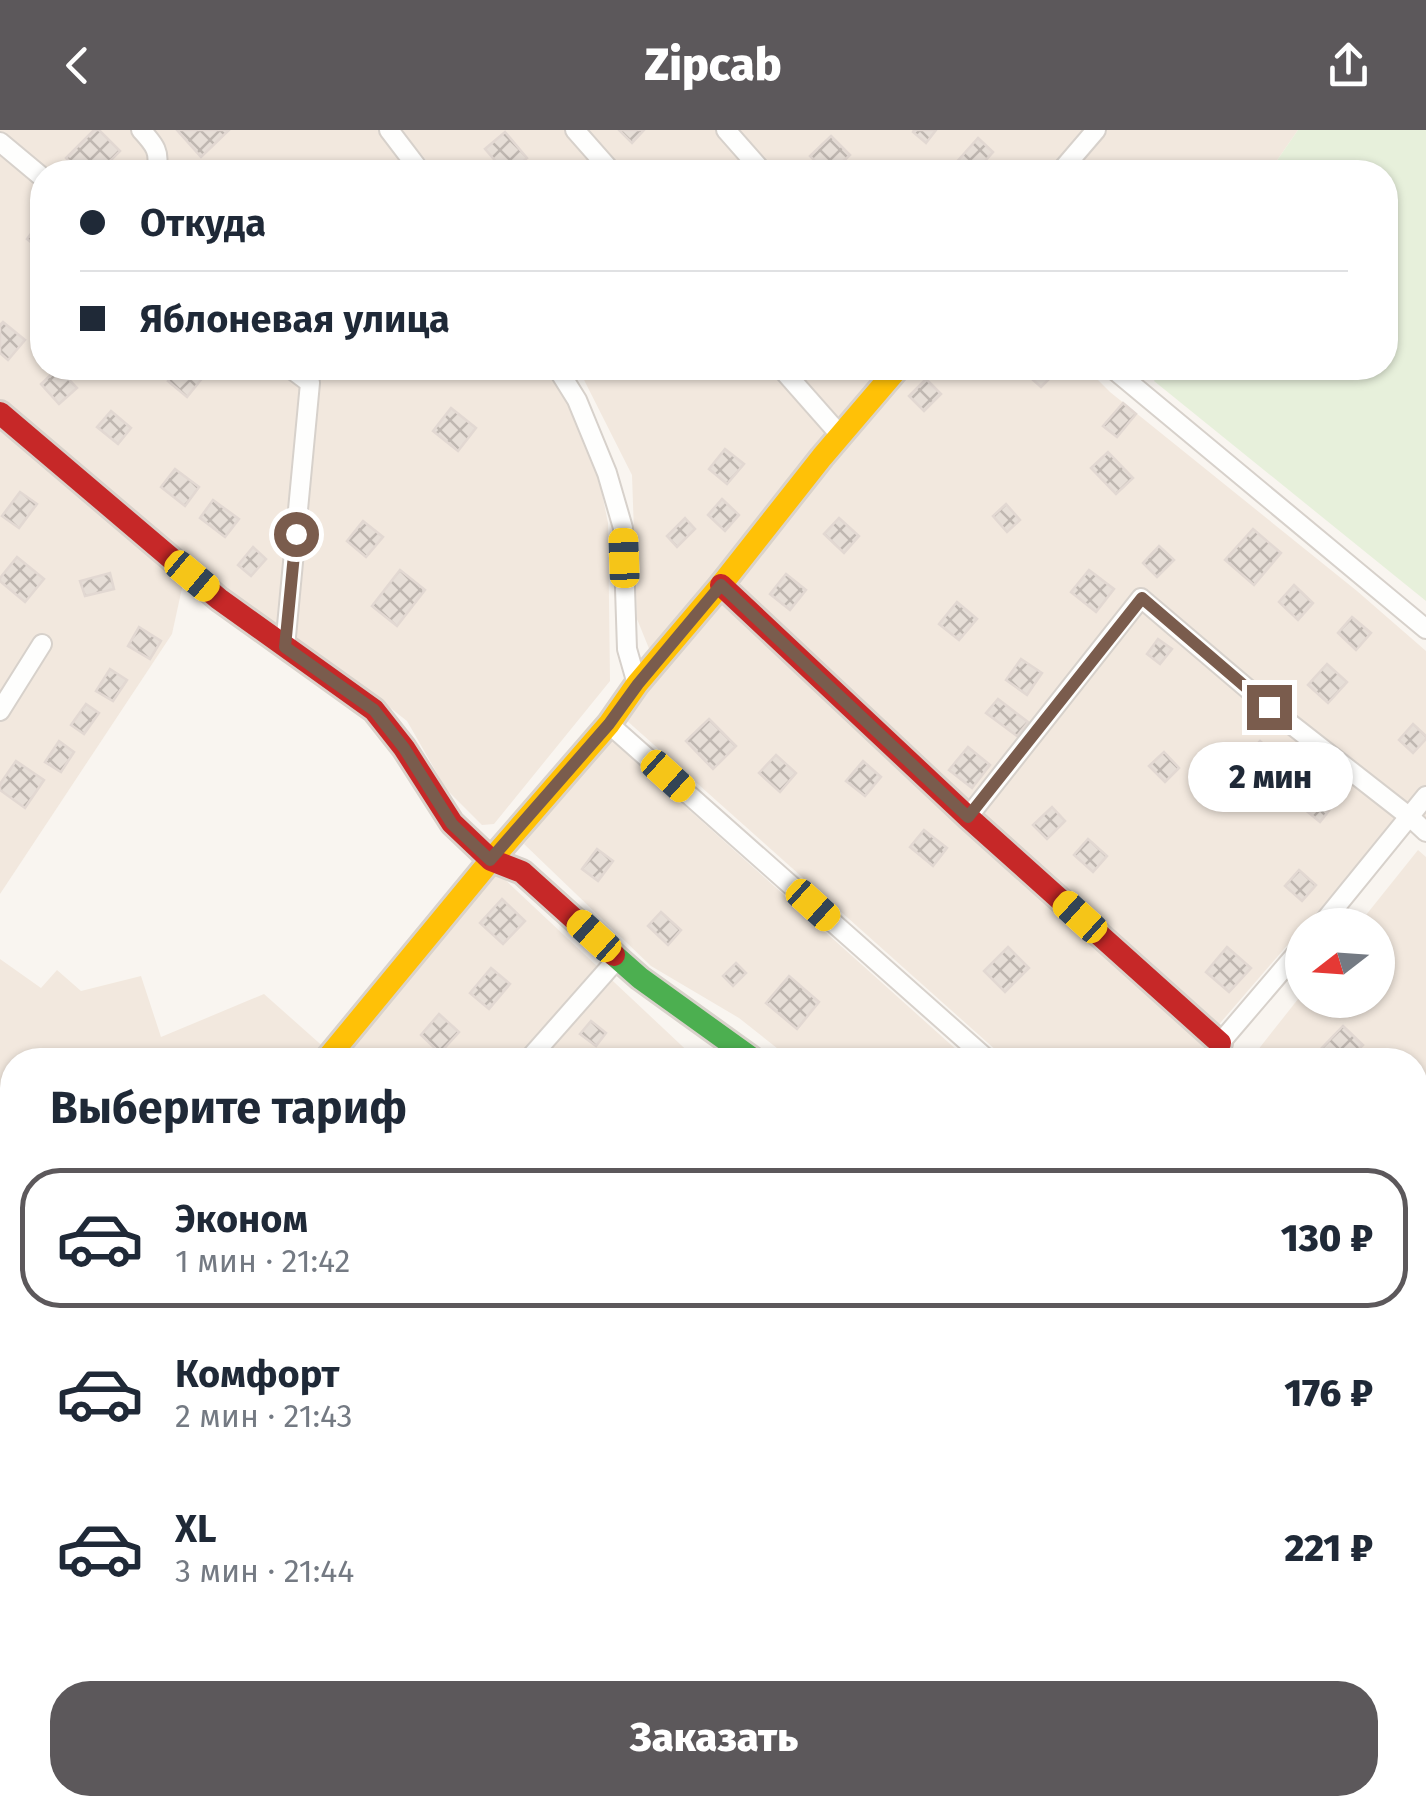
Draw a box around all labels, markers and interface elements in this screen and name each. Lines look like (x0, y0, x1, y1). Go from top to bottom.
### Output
icon: back (50, 38, 105, 93)
text: Zipcab (644, 38, 782, 92)
icon: share (1321, 38, 1376, 93)
text: Откуда (140, 200, 266, 246)
text: Яблоневая улица (140, 296, 450, 342)
route start (274, 512, 319, 557)
car (608, 527, 640, 589)
car (159, 545, 225, 607)
route end (1247, 685, 1292, 730)
callout: 2 мин (1186, 742, 1352, 812)
car (636, 745, 700, 807)
text: 2 мин (1229, 758, 1312, 796)
car (781, 874, 845, 936)
car (1048, 886, 1112, 948)
car (562, 905, 626, 967)
north arrow (1285, 908, 1395, 1018)
map controls (1285, 908, 1395, 1018)
text: Выберите тариф (50, 1081, 407, 1135)
icon: car (55, 1193, 145, 1283)
text: Эконом (175, 1196, 308, 1242)
text: 130 ₽ (1281, 1215, 1373, 1261)
text: 1 мин · 21:42 (175, 1242, 350, 1280)
icon: car (55, 1348, 145, 1438)
text: Комфорт (175, 1351, 339, 1397)
text: 176 ₽ (1284, 1370, 1373, 1416)
text: 2 мин · 21:43 (175, 1397, 352, 1435)
icon: car (55, 1503, 145, 1593)
text: XL (175, 1506, 217, 1552)
text: 221 ₽ (1284, 1525, 1373, 1571)
text: 3 мин · 21:44 (175, 1552, 354, 1590)
button: Заказать (50, 1681, 1378, 1796)

